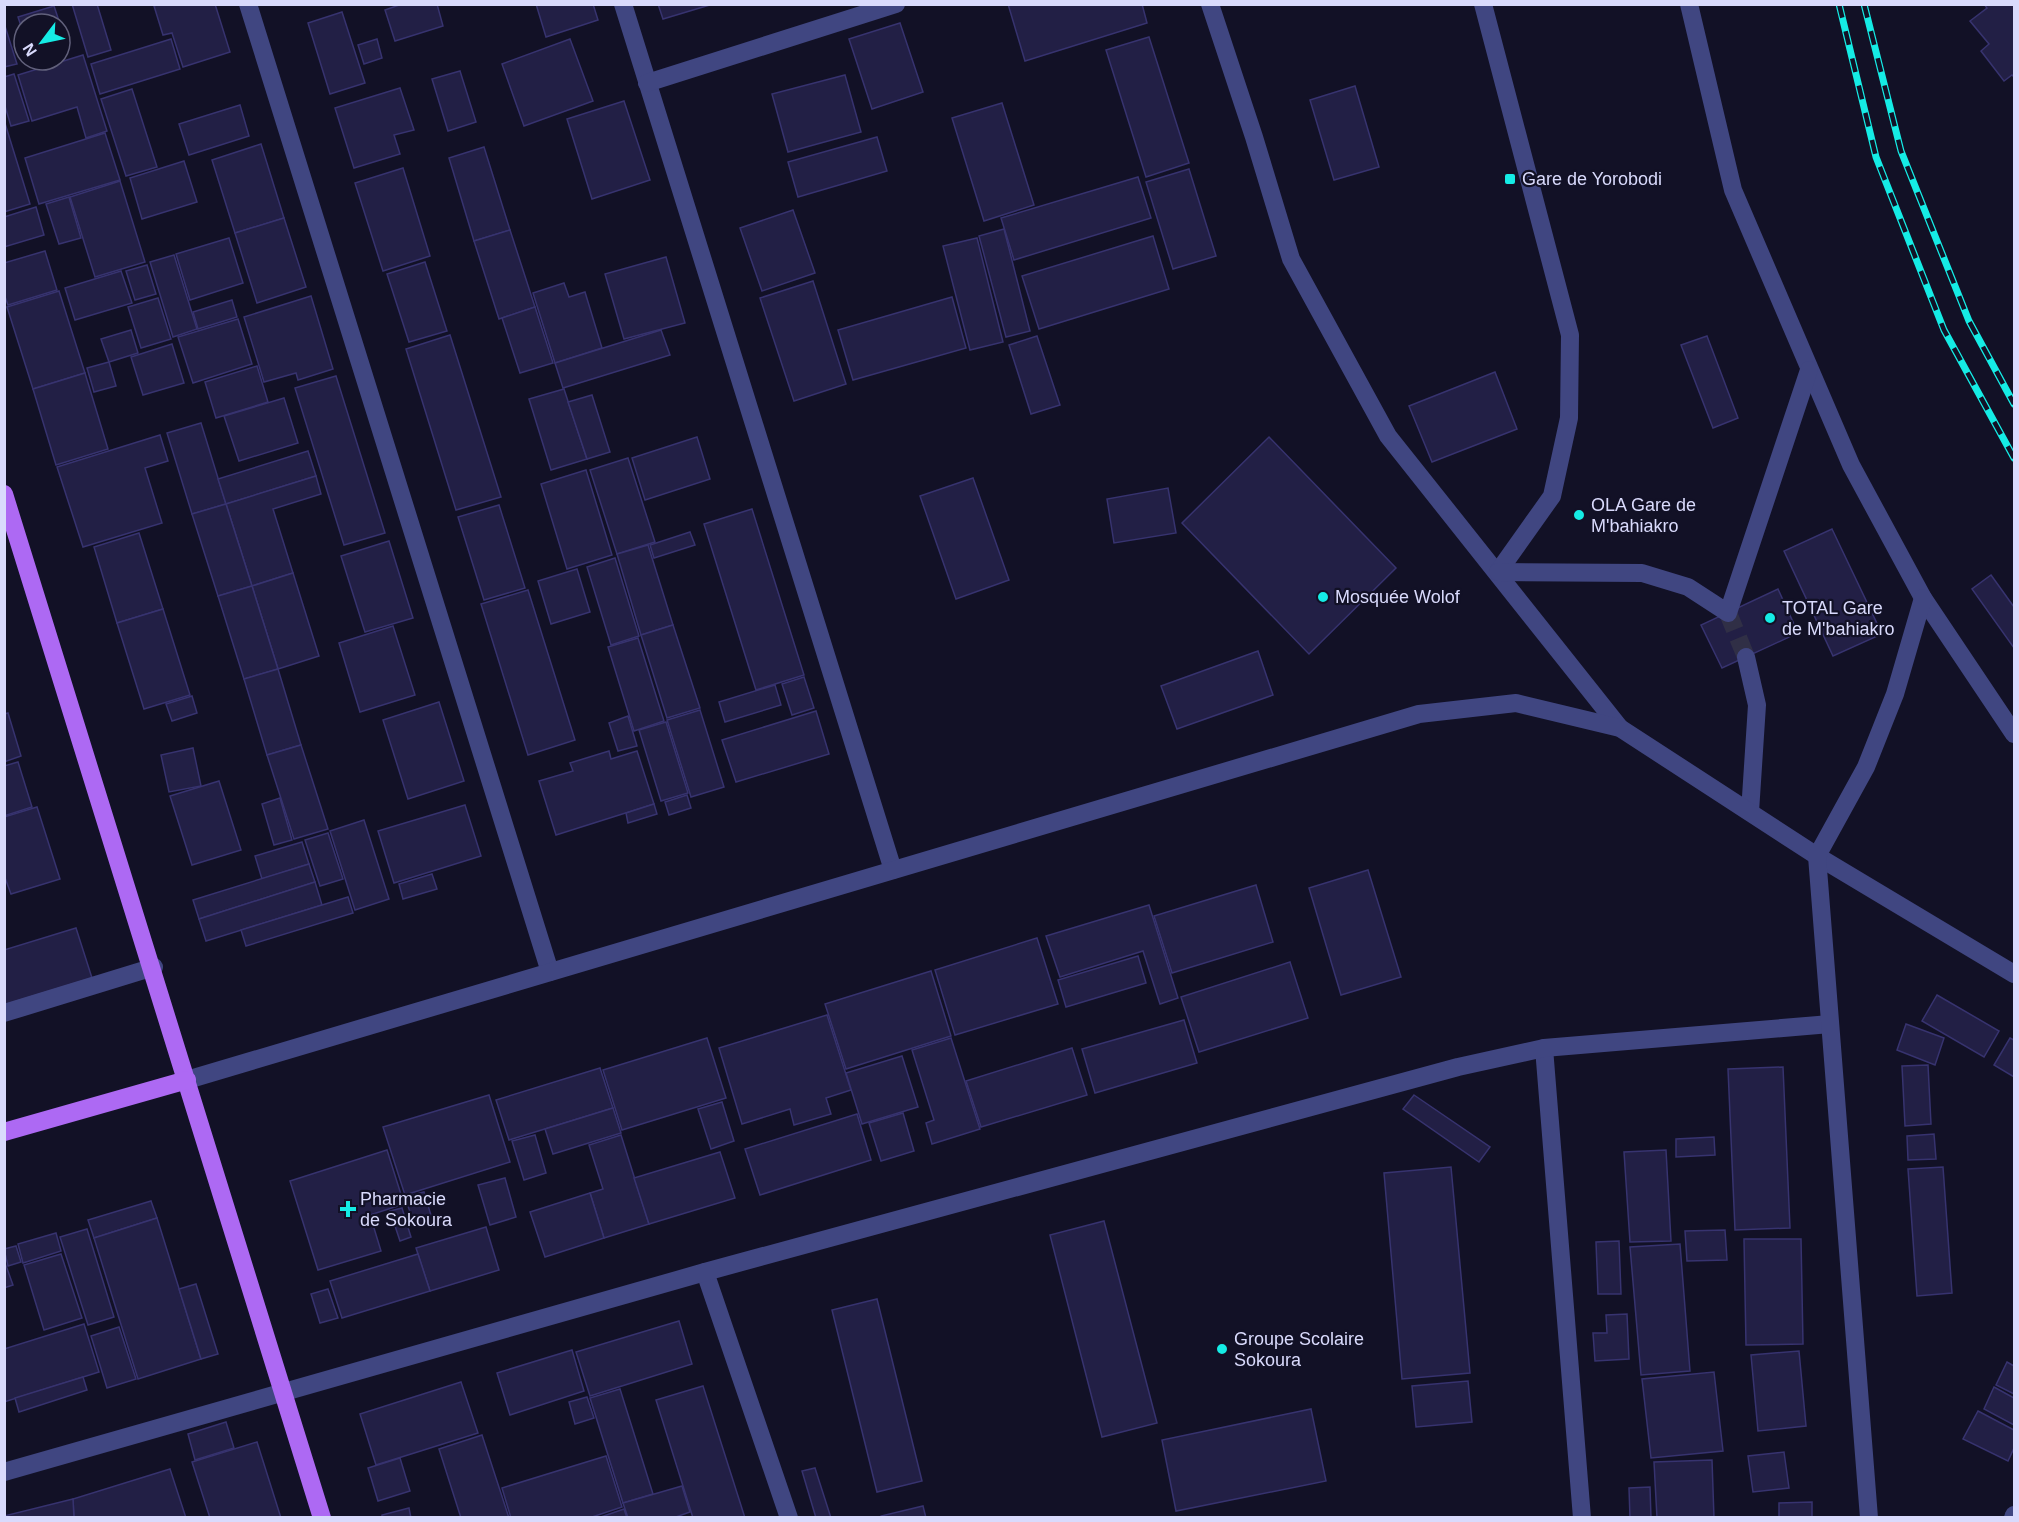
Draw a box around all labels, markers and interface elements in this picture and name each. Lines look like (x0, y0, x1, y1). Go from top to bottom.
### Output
north arrow (12, 12, 72, 72)
text: N (19, 40, 40, 59)
place label: Gare de Yorobodi (1522, 169, 1662, 189)
marker: Gare de Yorobodi (1503, 172, 1517, 186)
place label: OLA Gare de M'bahiakro (1591, 495, 1696, 536)
marker: OLA Gare de M'bahiakro (1572, 508, 1586, 522)
place label: Mosquée Wolof (1335, 587, 1461, 607)
marker: Mosquée Wolof (1316, 590, 1330, 604)
place label: TOTAL Gare de M'bahiakro (1782, 598, 1895, 639)
marker: TOTAL Gare de M'bahiakro (1763, 611, 1777, 625)
place label: Pharmacie de Sokoura (360, 1189, 453, 1230)
marker: Pharmacie de Sokoura (341, 1202, 355, 1216)
place label: Groupe Scolaire Sokoura (1234, 1329, 1364, 1370)
marker: Groupe Scolaire Sokoura (1215, 1342, 1229, 1356)

